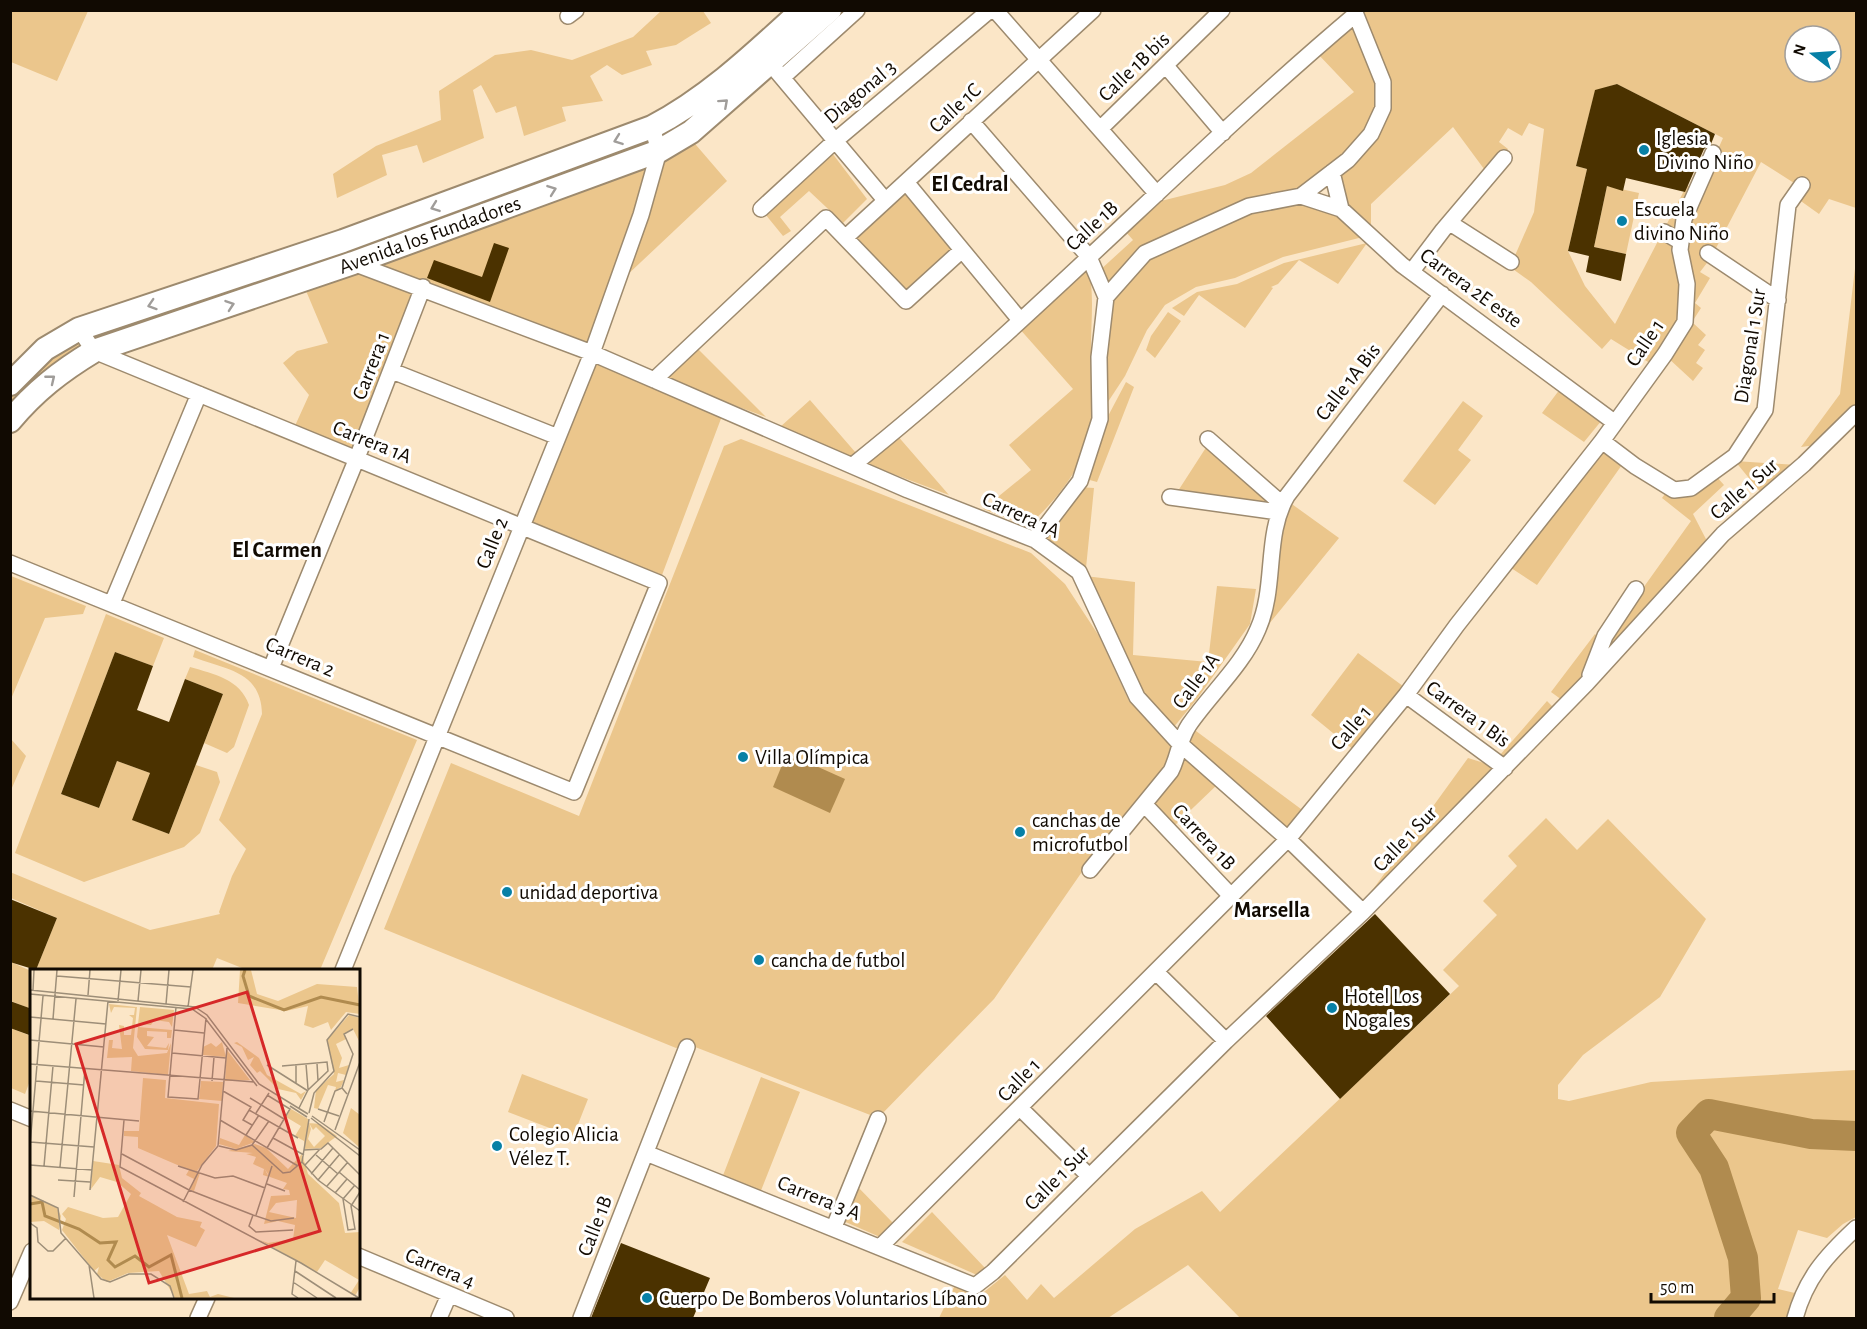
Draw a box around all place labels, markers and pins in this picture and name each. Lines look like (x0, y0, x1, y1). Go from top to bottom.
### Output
place label: Iglesia Divino Niño (1656, 128, 1754, 173)
marker: Iglesia Divino Niño (1637, 143, 1651, 157)
place label: Escuela divino Niño (1634, 199, 1729, 244)
marker: Escuela divino Niño (1615, 214, 1629, 228)
place label: Villa Olímpica (755, 747, 870, 768)
marker: Villa Olímpica (736, 750, 750, 764)
place label: canchas de microfutbol (1032, 810, 1129, 855)
marker: canchas de microfutbol (1013, 825, 1027, 839)
place label: unidad deportiva (519, 882, 659, 903)
marker: unidad deportiva (500, 885, 514, 899)
place label: cancha de futbol (771, 950, 905, 971)
marker: cancha de futbol (752, 953, 766, 967)
place label: Hotel Los Nogales (1344, 986, 1420, 1031)
marker: Hotel Los Nogales (1325, 1001, 1339, 1015)
place label: Colegio Alicia Vélez T. (509, 1124, 619, 1169)
marker: Colegio Alicia Vélez T. (490, 1139, 504, 1153)
place label: Cuerpo De Bomberos Voluntarios Líbano (659, 1288, 987, 1309)
marker: Cuerpo De Bomberos Voluntarios Líbano (640, 1291, 654, 1305)

